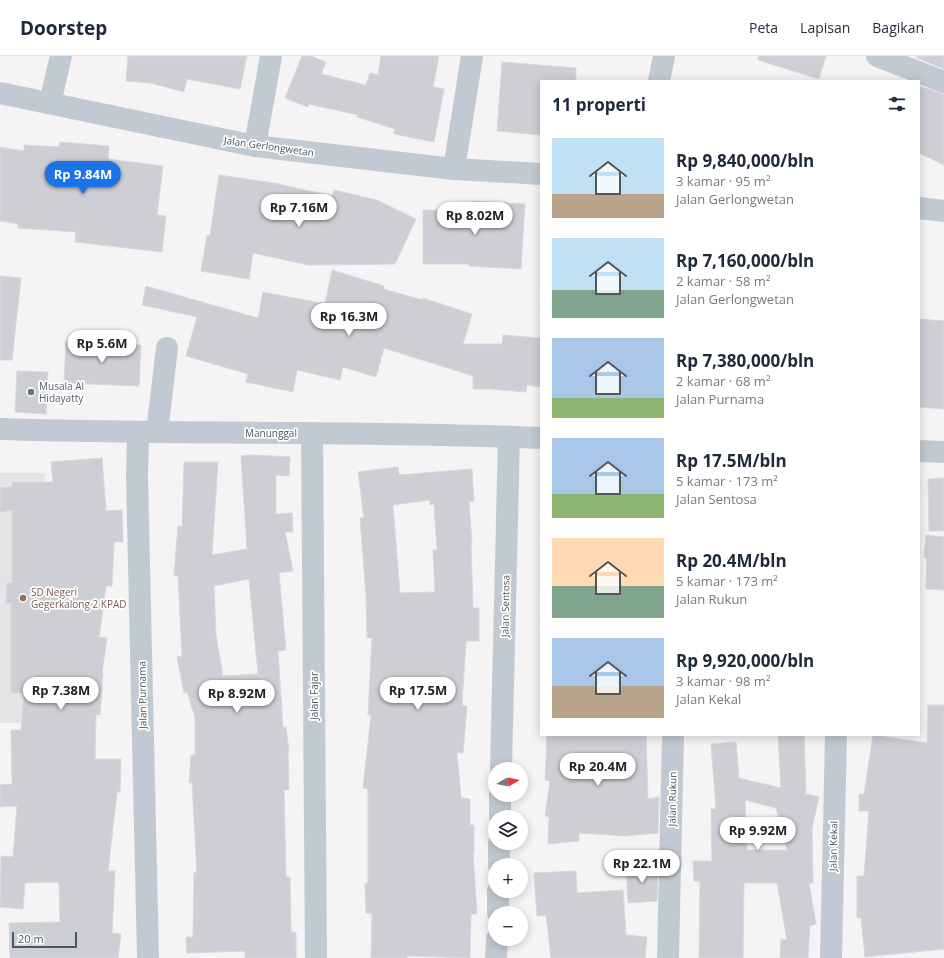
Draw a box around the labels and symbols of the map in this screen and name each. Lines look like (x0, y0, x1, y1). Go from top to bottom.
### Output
street label: Jalan Gerlongwetan (222, 133, 315, 159)
pin: Rp 9.84M (42, 161, 124, 195)
pin: Rp 7.16M (258, 194, 340, 228)
pin: Rp 8.02M (434, 202, 516, 236)
pin: Rp 16.3M (308, 303, 390, 337)
pin: Rp 5.6M (65, 330, 139, 364)
place label: Musala Al Hidayatty (39, 379, 84, 405)
marker: Musala Al Hidayatty (26, 387, 36, 397)
street label: Manunggal (245, 426, 297, 440)
street label: Jalan Sentosa (497, 575, 513, 638)
place label: SD Negeri Gegerkalong 2 KPAD (31, 585, 127, 611)
marker: SD Negeri Gegerkalong 2 KPAD (18, 593, 28, 603)
street label: Jalan Purnama (134, 661, 150, 730)
street label: Jalan Fajar (307, 672, 321, 721)
pin: Rp 7.38M (20, 677, 102, 711)
pin: Rp 17.5M (377, 677, 459, 711)
pin: Rp 8.92M (196, 680, 278, 714)
pin: Rp 20.4M (557, 753, 639, 787)
north arrow (488, 762, 528, 802)
street label: Jalan Rukun (665, 771, 679, 828)
pin: Rp 9.92M (717, 817, 799, 851)
street label: Jalan Kekal (826, 821, 840, 872)
pin: Rp 22.1M (601, 850, 683, 884)
scale bar (12, 930, 77, 949)

